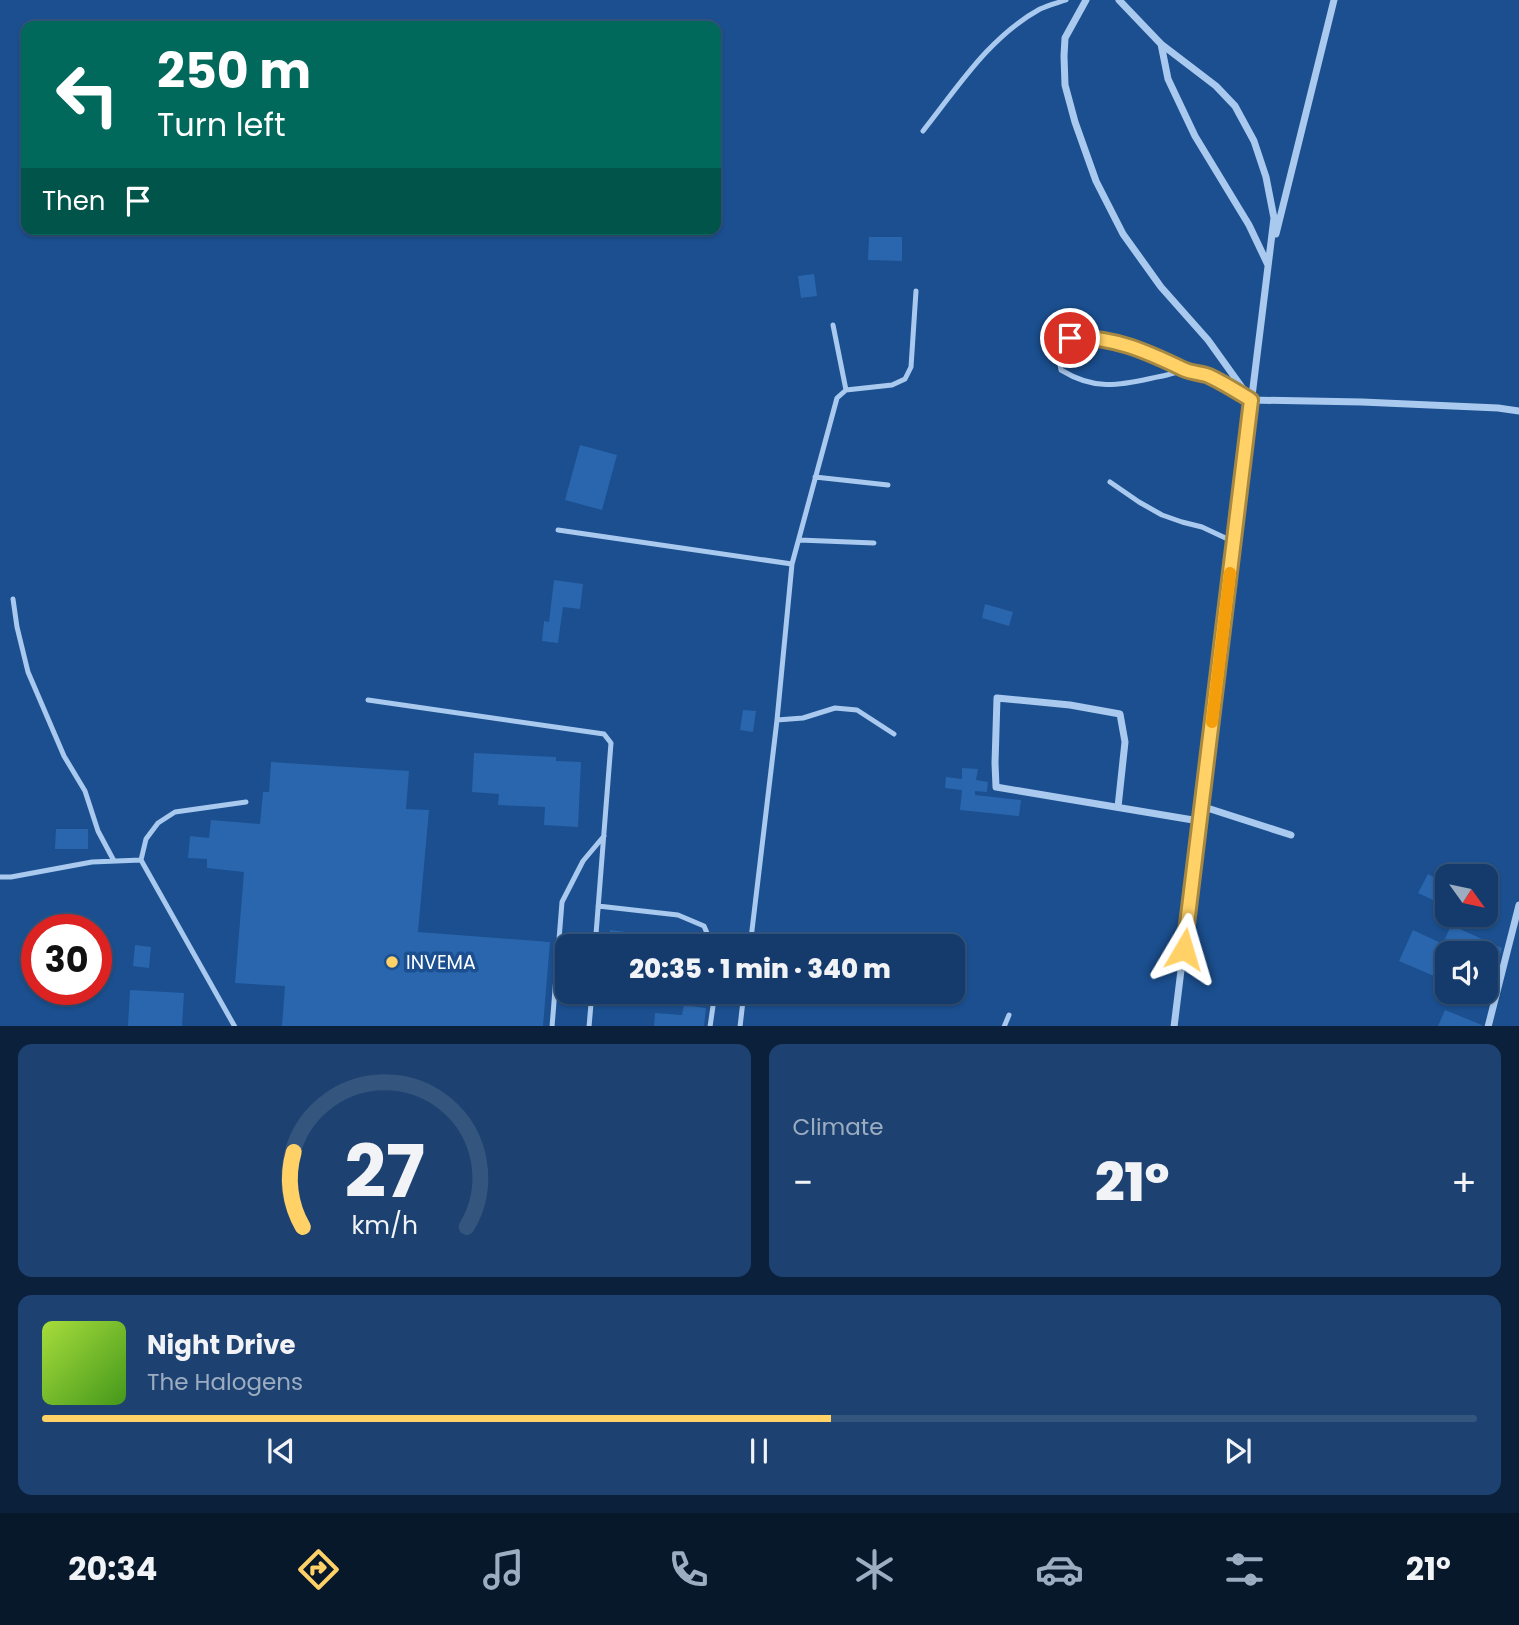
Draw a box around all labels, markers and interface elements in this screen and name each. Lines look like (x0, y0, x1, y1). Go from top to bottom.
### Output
text: 250 m (157, 37, 311, 105)
icon: left (42, 49, 133, 140)
text: Turn left (157, 102, 286, 147)
icon: arrive (119, 182, 157, 220)
text: Then (42, 183, 105, 219)
pin (1040, 308, 1100, 368)
icon: arrive (1051, 319, 1089, 357)
north arrow (1435, 864, 1498, 928)
map controls (1435, 864, 1498, 1004)
position arrow (1147, 912, 1221, 986)
speed limit sign: 30 (21, 914, 112, 1005)
button: sound (1435, 941, 1498, 1004)
place label: INVEMA (406, 949, 476, 976)
text: 20:35 · 1 min · 340 m (629, 951, 891, 987)
marker: INVEMA (384, 954, 400, 970)
text: Climate (793, 1111, 883, 1143)
text: 27 (344, 1121, 425, 1222)
text: 21° (1095, 1146, 1170, 1219)
text: − (793, 1156, 813, 1209)
text: + (1451, 1156, 1477, 1209)
text: km/h (351, 1207, 418, 1242)
text: Night Drive (147, 1327, 295, 1363)
text: The Halogens (147, 1366, 303, 1398)
icon: previous (262, 1432, 300, 1470)
icon: pause (740, 1432, 778, 1470)
icon: next (1219, 1432, 1257, 1470)
icon: directions (294, 1545, 343, 1594)
icon: music (479, 1545, 528, 1594)
icon: phone (664, 1545, 713, 1594)
icon: climate (850, 1545, 899, 1594)
icon: car (1035, 1545, 1084, 1594)
icon: filters (1220, 1545, 1269, 1594)
text: 20:34 (68, 1546, 157, 1591)
text: 21° (1406, 1546, 1451, 1591)

